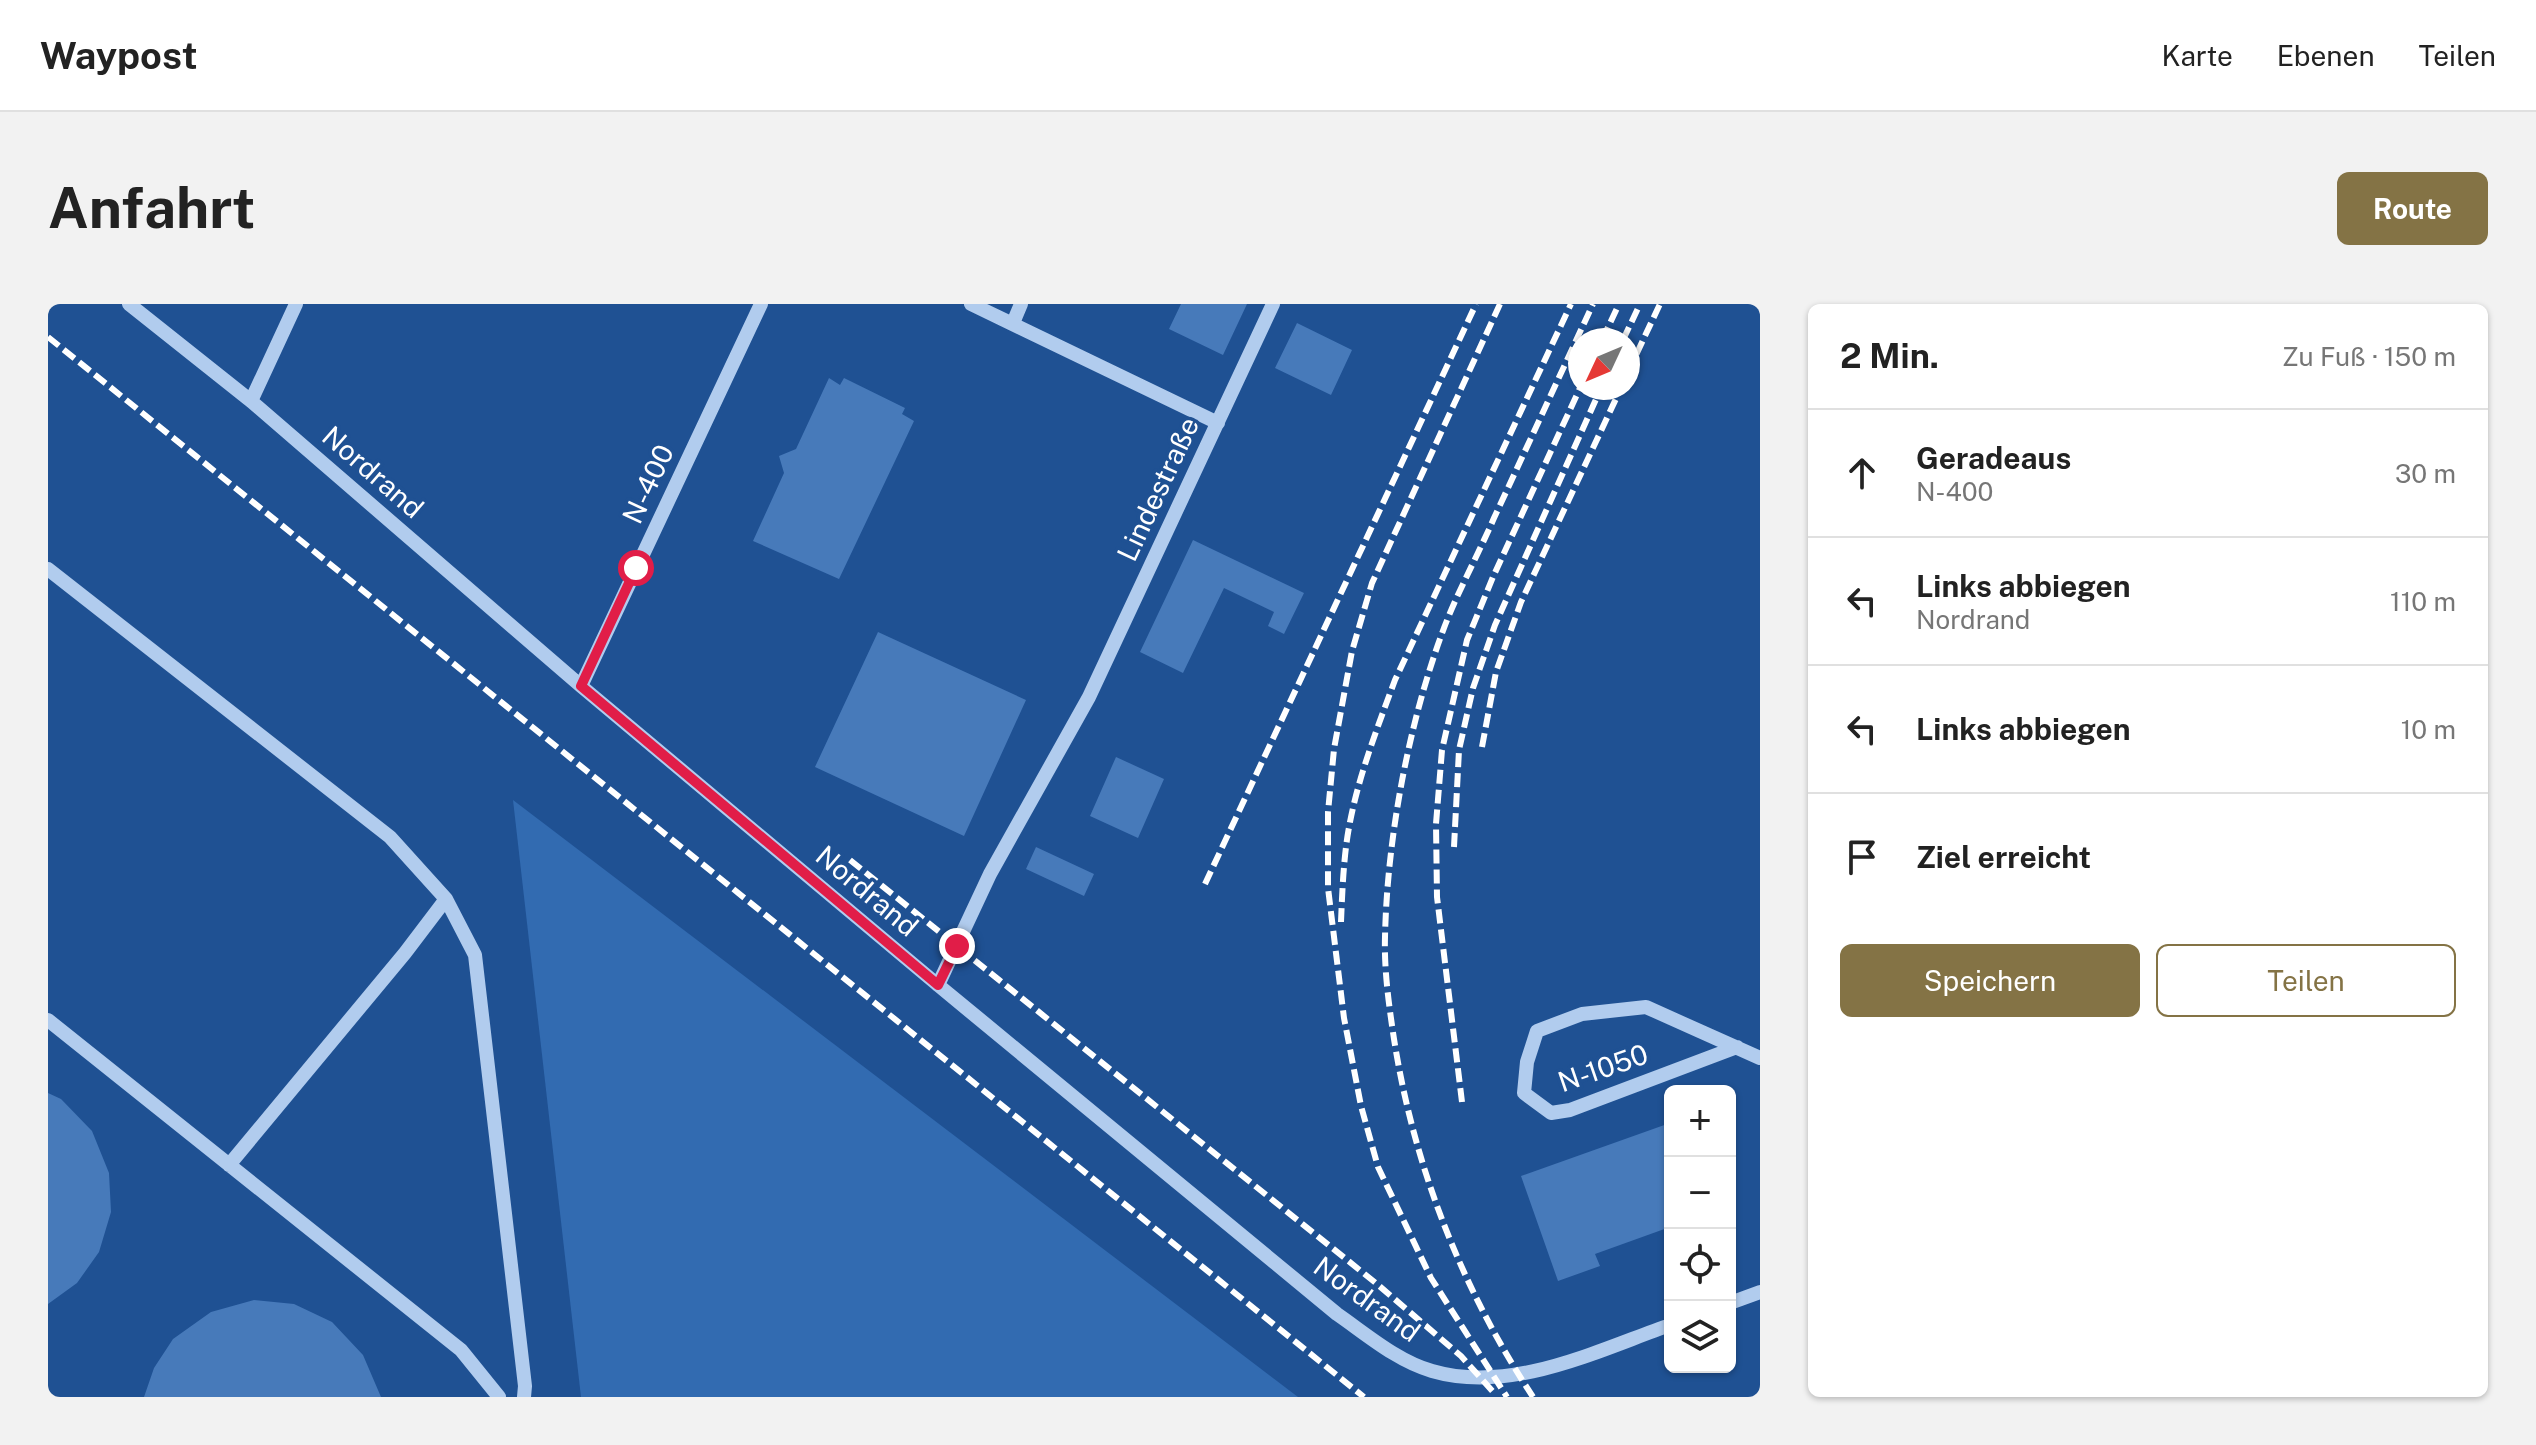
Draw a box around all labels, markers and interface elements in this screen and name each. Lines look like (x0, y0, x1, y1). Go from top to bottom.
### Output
text: Waypost (40, 33, 198, 78)
text: Karte (2162, 39, 2233, 72)
text: Ebenen (2277, 39, 2375, 72)
text: Teilen (2419, 39, 2496, 72)
button: Route (2337, 172, 2488, 245)
text: Anfahrt (48, 175, 255, 241)
north arrow (1568, 328, 1640, 400)
text: 2 Min. (1840, 336, 1939, 376)
text: Zu Fuß · 150 m (2282, 341, 2456, 372)
street label: Lindestraße (1110, 412, 1205, 566)
street label: Nordrand (316, 419, 431, 524)
street label: N-400 (615, 439, 680, 529)
text: Geradeaus (1916, 440, 2071, 476)
icon: ahead (1840, 451, 1884, 495)
text: 30 m (2395, 458, 2456, 489)
text: N-400 (1916, 476, 1993, 507)
route start (618, 550, 654, 586)
text: Links abbiegen (1916, 568, 2131, 604)
icon: left (1840, 579, 1884, 623)
text: 110 m (2390, 586, 2456, 617)
text: Nordrand (1916, 604, 2030, 635)
icon: left (1840, 707, 1884, 751)
text: Links abbiegen (1916, 711, 2131, 747)
text: 10 m (2401, 714, 2456, 745)
icon: arrive (1840, 835, 1884, 879)
street label: Nordrand (810, 838, 925, 943)
text: Ziel erreicht (1916, 839, 2091, 875)
route end (939, 928, 975, 964)
button: Speichern (1840, 944, 2140, 1017)
button: Teilen (2156, 944, 2456, 1017)
street label: N-1050 (1553, 1037, 1652, 1098)
map controls (1664, 1085, 1736, 1373)
button: + (1664, 1085, 1736, 1157)
button: − (1664, 1157, 1736, 1229)
button: locate (1664, 1229, 1736, 1301)
street label: Nordrand (1308, 1249, 1427, 1348)
button: layers (1664, 1301, 1736, 1373)

